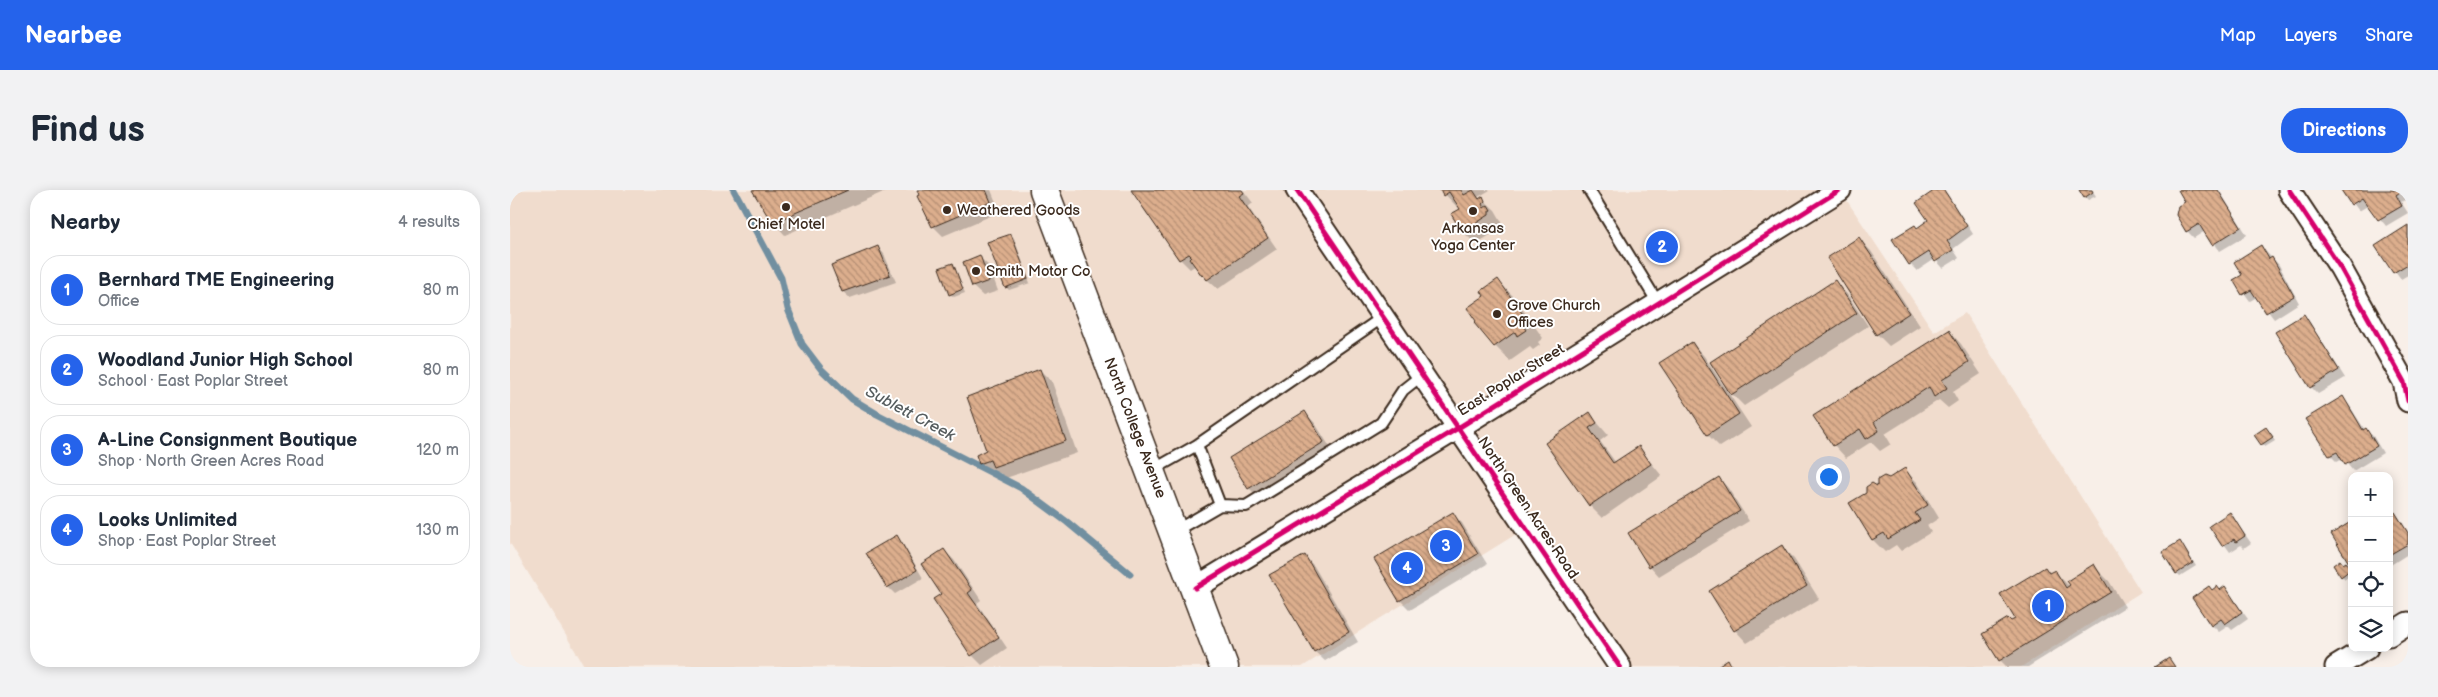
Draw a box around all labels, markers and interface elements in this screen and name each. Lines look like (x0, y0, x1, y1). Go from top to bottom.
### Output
text: Nearbee (25, 21, 122, 50)
text: Map (2220, 25, 2256, 46)
text: Layers (2284, 25, 2337, 46)
text: Share (2365, 25, 2413, 46)
button: Directions (2281, 108, 2408, 153)
text: Find us (30, 109, 145, 152)
marker: Chief Motel (780, 201, 792, 213)
place label: Weathered Goods (957, 201, 1081, 220)
marker: Weathered Goods (941, 204, 953, 216)
marker: Arkansas Yoga Center (1467, 205, 1479, 217)
text: Nearby (50, 210, 120, 235)
text: 4 results (398, 213, 460, 232)
place label: Chief Motel (747, 215, 825, 234)
place label: Arkansas Yoga Center (1430, 219, 1515, 255)
pin: 2 (1646, 228, 1678, 266)
place label: Smith Motor Co (986, 262, 1091, 281)
marker: Smith Motor Co (970, 265, 982, 277)
text: Bernhard TME Engineering (98, 269, 334, 292)
text: 1 (64, 281, 70, 300)
text: 80 m (423, 281, 459, 300)
text: Office (98, 292, 140, 311)
place label: Grove Church Offices (1507, 296, 1600, 332)
marker: Grove Church Offices (1491, 308, 1503, 320)
street label: East Poplar Street (1454, 339, 1568, 421)
text: Woodland Junior High School (98, 349, 353, 372)
street label: North College Avenue (1099, 355, 1171, 501)
text: 2 (62, 361, 72, 380)
text: 80 m (423, 361, 459, 380)
text: School · East Poplar Street (98, 372, 288, 391)
water label: Sublett Creek (862, 382, 959, 446)
text: A-Line Consignment Boutique (98, 429, 357, 452)
street label: North Green Acres Road (1473, 433, 1583, 583)
text: 3 (62, 441, 72, 460)
text: 120 m (416, 441, 459, 460)
text: Shop · North Green Acres Road (98, 452, 324, 471)
your location (1816, 464, 1842, 490)
map controls (2348, 472, 2393, 652)
button: + (2348, 472, 2393, 517)
text: Looks Unlimited (98, 509, 237, 532)
button: − (2348, 517, 2393, 562)
text: 4 (62, 521, 72, 540)
text: 130 m (416, 521, 459, 540)
pin: 3 (1430, 527, 1462, 565)
text: Shop · East Poplar Street (98, 532, 276, 551)
pin: 4 (1391, 549, 1423, 587)
button: locate (2348, 562, 2393, 607)
pin: 1 (2032, 587, 2064, 625)
button: layers (2348, 607, 2393, 652)

